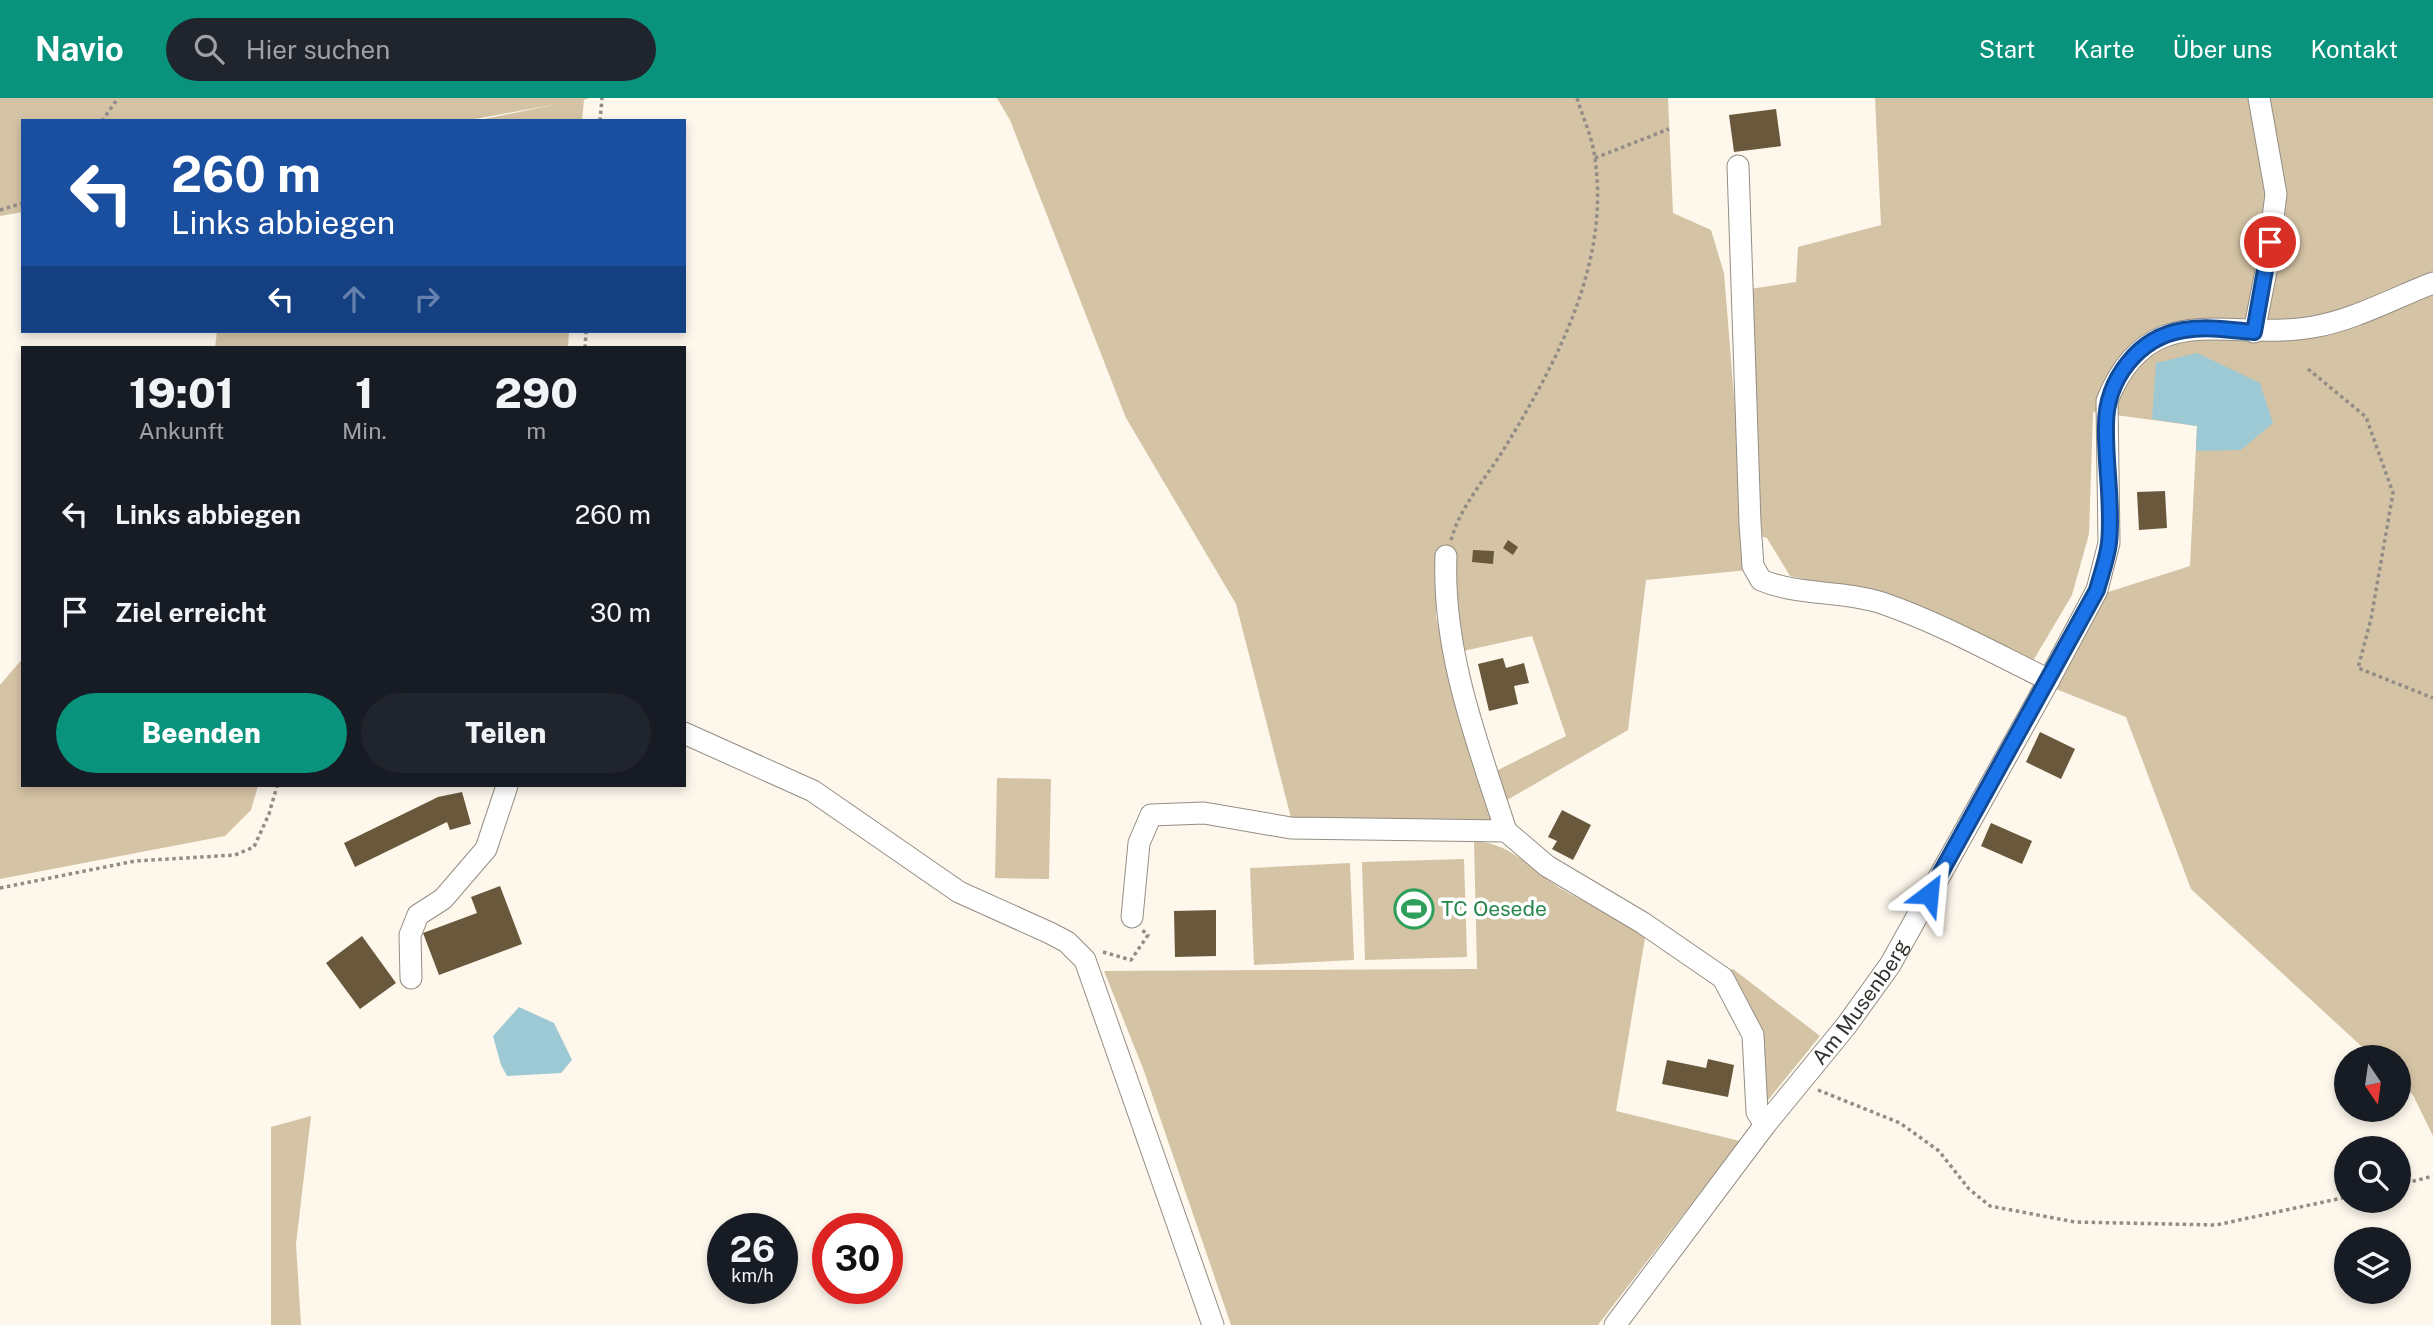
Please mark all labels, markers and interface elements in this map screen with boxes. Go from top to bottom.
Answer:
search box [166,18,656,81]
text: Navio [35,30,124,68]
icon: search [190,30,228,68]
text: Hier suchen [246,34,390,65]
text: Start [1979,35,2035,63]
text: Karte [2073,35,2135,63]
text: Über uns [2173,35,2272,63]
text: Kontakt [2310,35,2398,63]
text: 260 m [171,145,321,203]
icon: left [56,147,147,238]
text: Links abbiegen [171,204,395,241]
pin [2240,212,2300,272]
icon: arrive [2251,223,2289,261]
icon: left [262,280,300,318]
icon: ahead [335,280,373,318]
icon: right [408,280,446,318]
text: 19:01 [129,368,234,417]
text: 1 [355,368,374,417]
text: 290 [495,368,578,417]
text: Ankunft [138,417,224,444]
text: Min. [342,417,387,444]
text: m [526,417,546,444]
icon: left [56,495,94,533]
text: Links abbiegen [115,499,301,530]
text: 260 m [575,499,651,530]
icon: arrive [56,593,94,631]
text: Ziel erreicht [115,597,267,628]
text: 30 m [590,597,651,628]
button: Beenden [56,693,347,773]
button: Teilen [361,693,651,773]
position arrow [1892,857,1966,931]
sports icon: TC Oesede [1393,888,1435,930]
place label: TC Oesede [1441,896,1547,921]
street label: Am Musenberg [1807,935,1914,1070]
north arrow [2334,1045,2412,1122]
map controls [2334,1045,2411,1304]
button: search [2334,1136,2411,1213]
speed limit sign: 30 [812,1213,903,1304]
button: layers [2334,1227,2411,1304]
text: 26 [730,1229,775,1270]
text: km/h [731,1265,774,1286]

